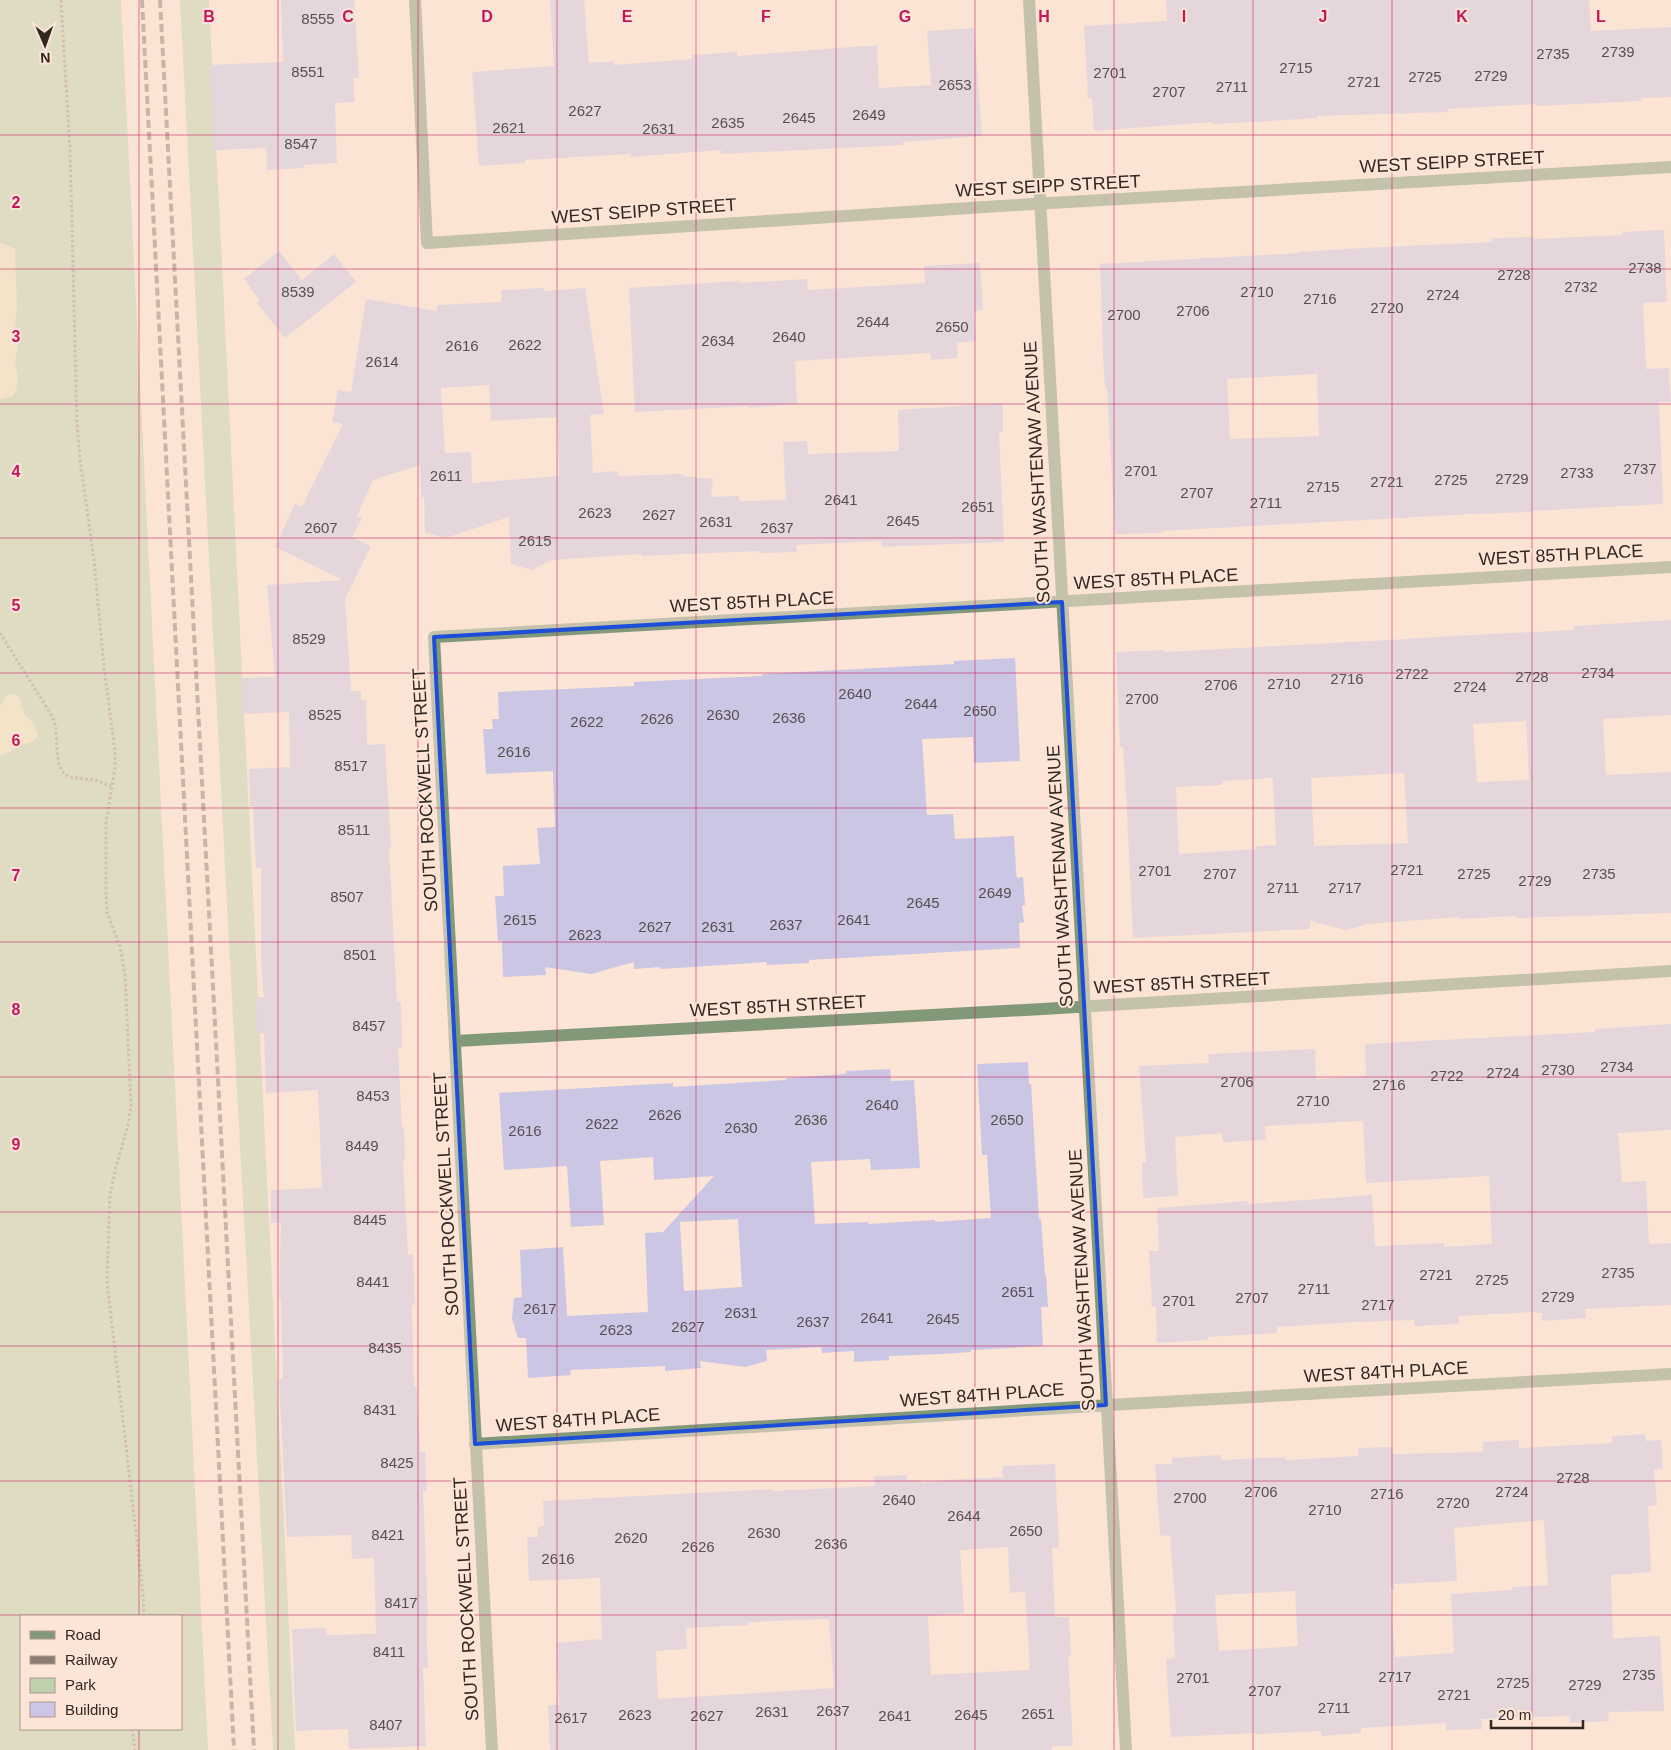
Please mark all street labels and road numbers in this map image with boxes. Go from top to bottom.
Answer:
street label: WEST SEIPP STREET [1359,147,1545,177]
street label: WEST SEIPP STREET [955,171,1141,201]
street label: WEST SEIPP STREET [551,195,737,227]
street label: SOUTH WASHTENAW AVENUE [1020,340,1054,604]
street label: WEST 85TH PLACE [1478,541,1644,569]
street label: WEST 85TH PLACE [1073,565,1239,593]
street label: WEST 85TH PLACE [669,588,835,616]
street label: SOUTH ROCKWELL STREET [409,667,441,913]
street label: SOUTH WASHTENAW AVENUE [1043,744,1077,1008]
street label: WEST 85TH STREET [1093,968,1271,998]
street label: WEST 85TH STREET [689,991,867,1021]
street label: SOUTH ROCKWELL STREET [430,1071,462,1317]
street label: SOUTH WASHTENAW AVENUE [1065,1148,1099,1412]
street label: WEST 84TH PLACE [1303,1358,1469,1386]
street label: WEST 84TH PLACE [899,1379,1065,1411]
street label: WEST 84TH PLACE [495,1404,661,1436]
street label: SOUTH ROCKWELL STREET [450,1476,482,1722]

